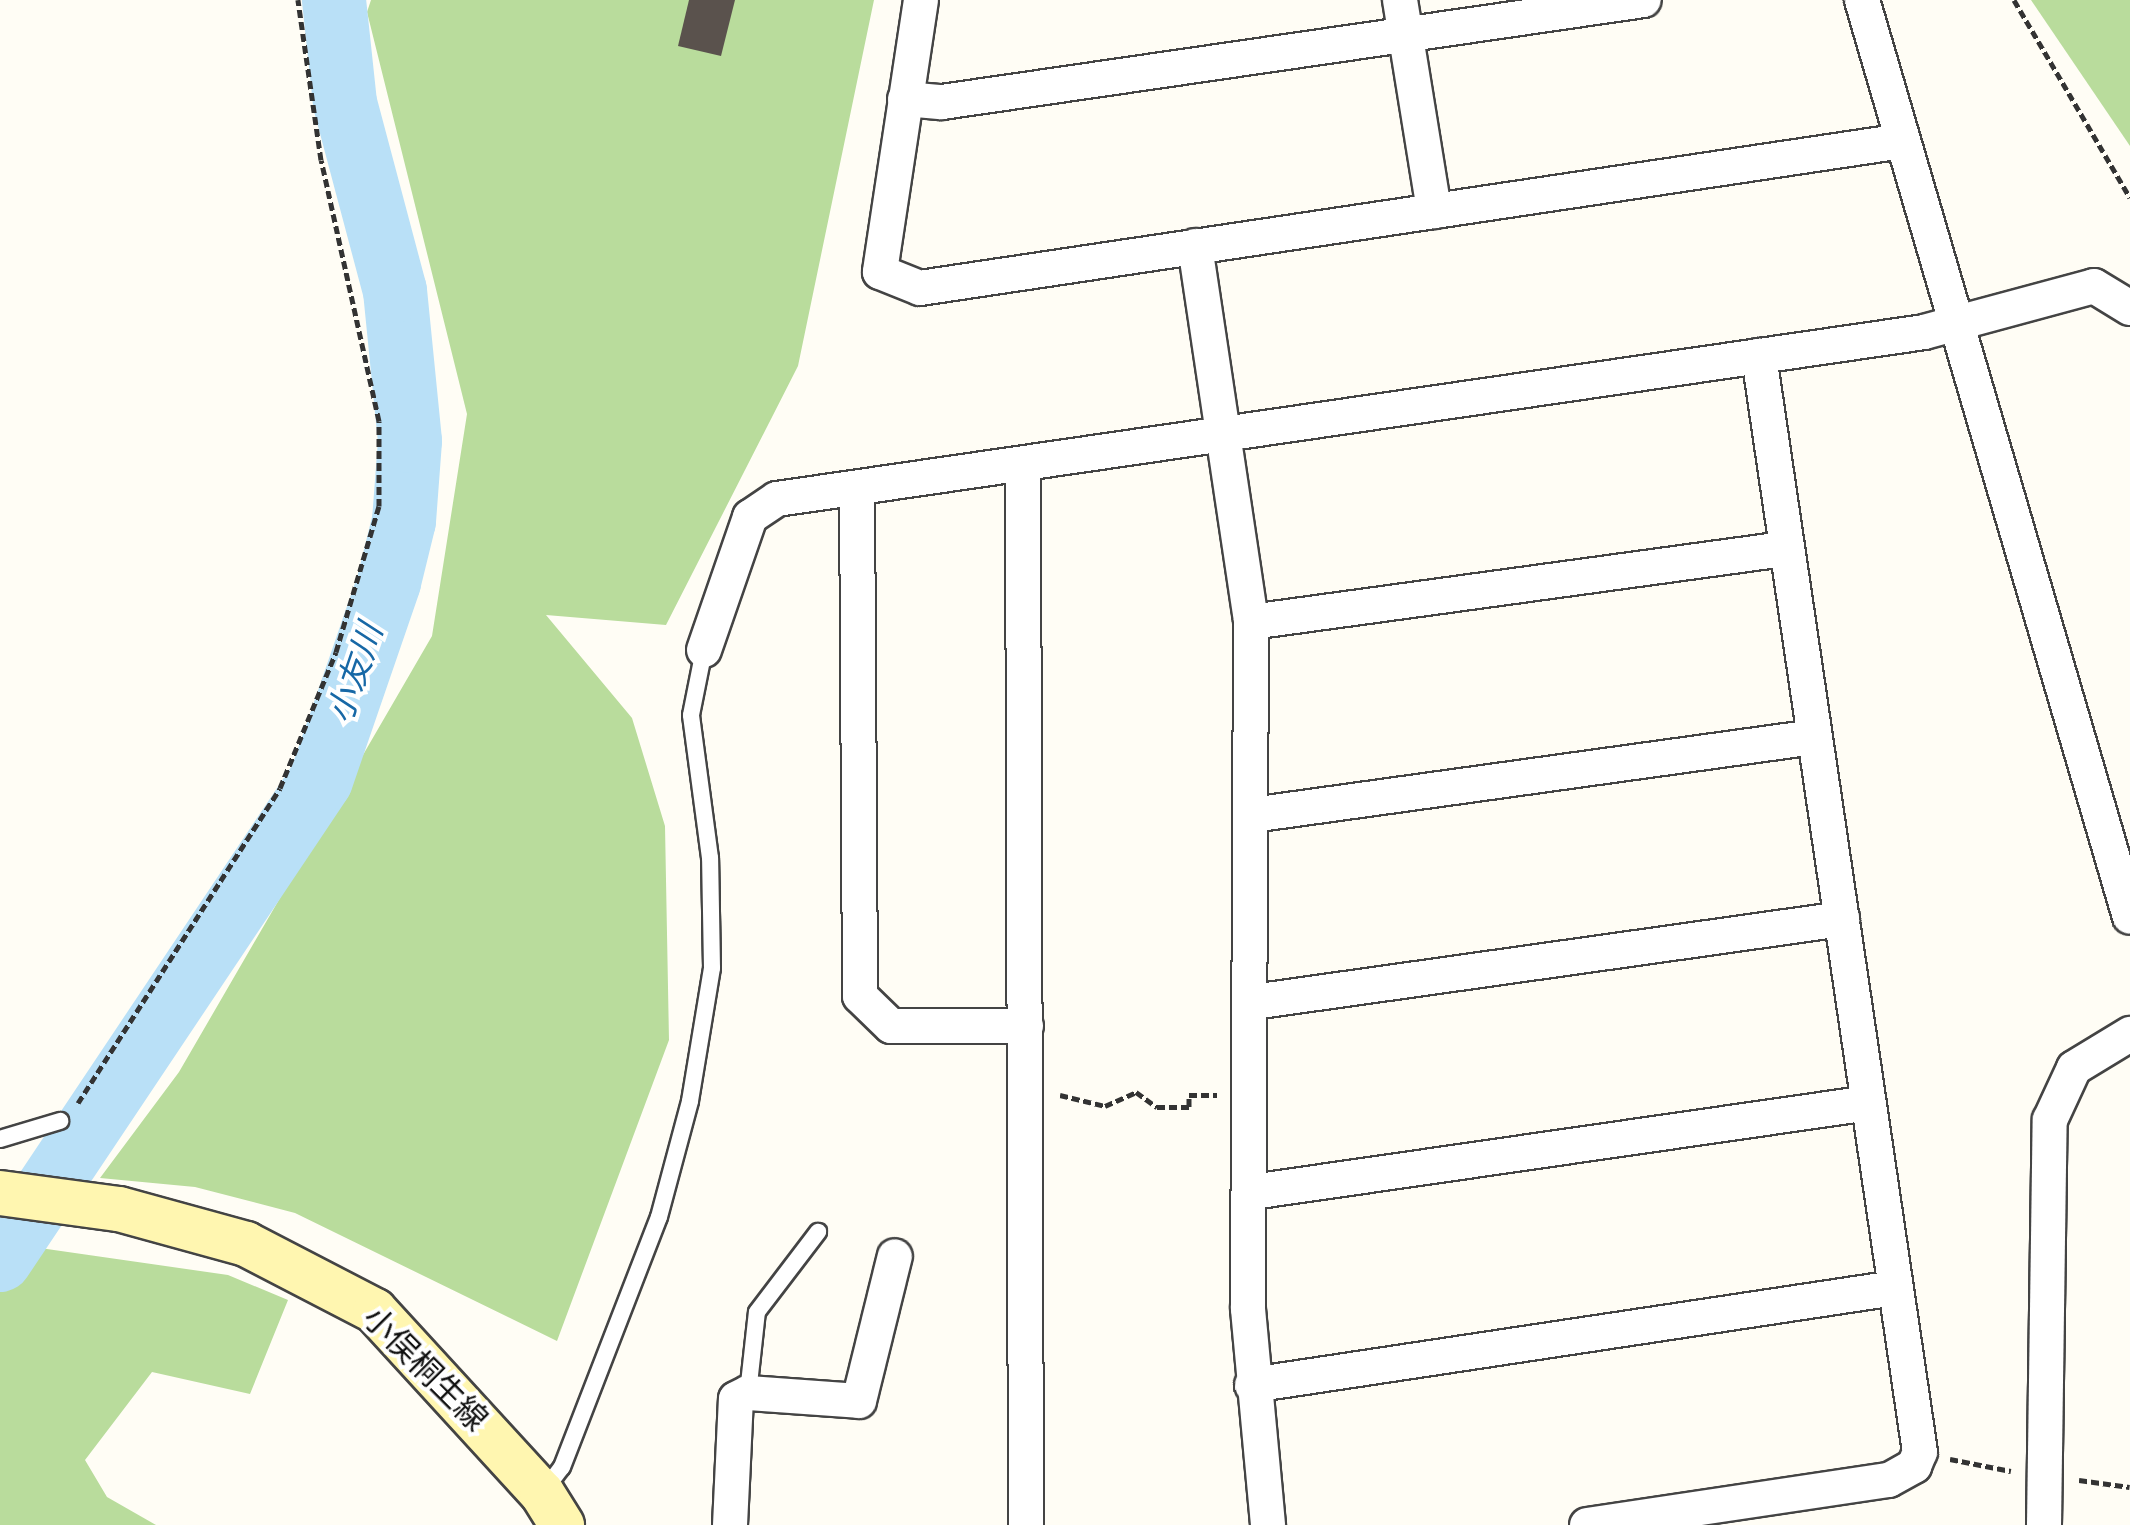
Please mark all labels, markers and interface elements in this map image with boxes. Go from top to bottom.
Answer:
water label: 小友川 [321,619,393,729]
street label: 小俣桐生線 [354,1300,494,1440]

